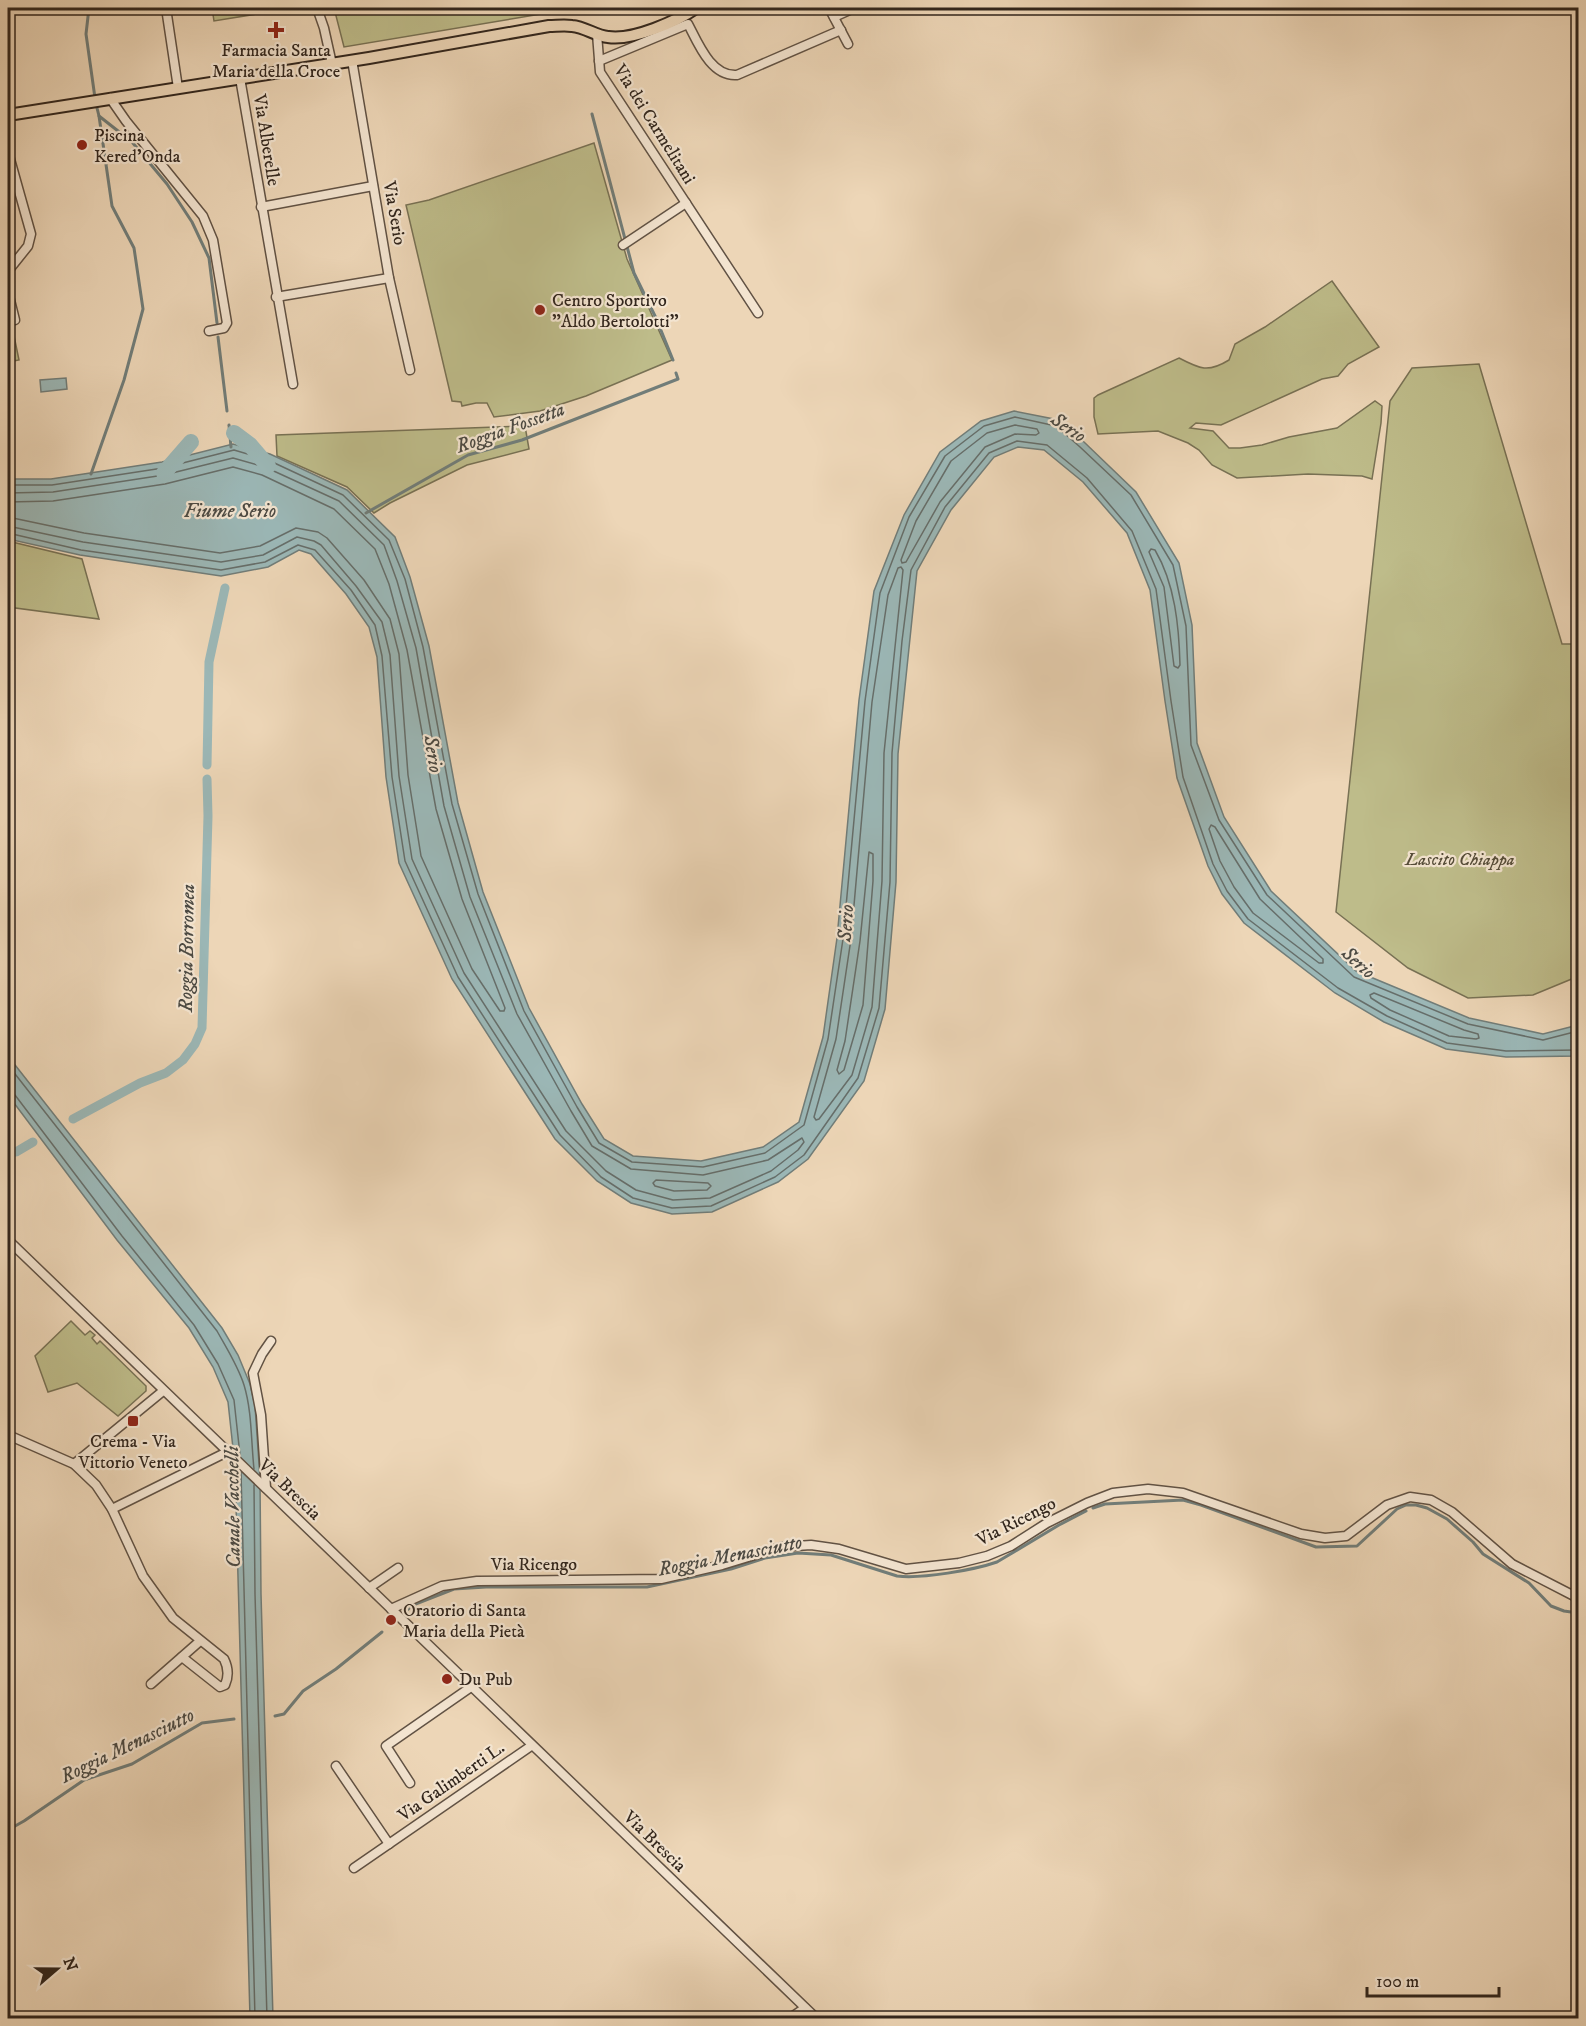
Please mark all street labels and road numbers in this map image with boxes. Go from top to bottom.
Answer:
street label: Via dei Carmelitani [608,60,700,188]
street label: Via Alberelle [248,92,284,188]
street label: Via Serio [377,179,410,247]
street label: Via Brescia [253,1454,326,1525]
street label: Via Ricengo [972,1492,1060,1552]
street label: Via Ricengo [490,1554,577,1576]
street label: Via Galimberti L. [393,1737,509,1827]
street label: Via Brescia [618,1806,691,1877]

